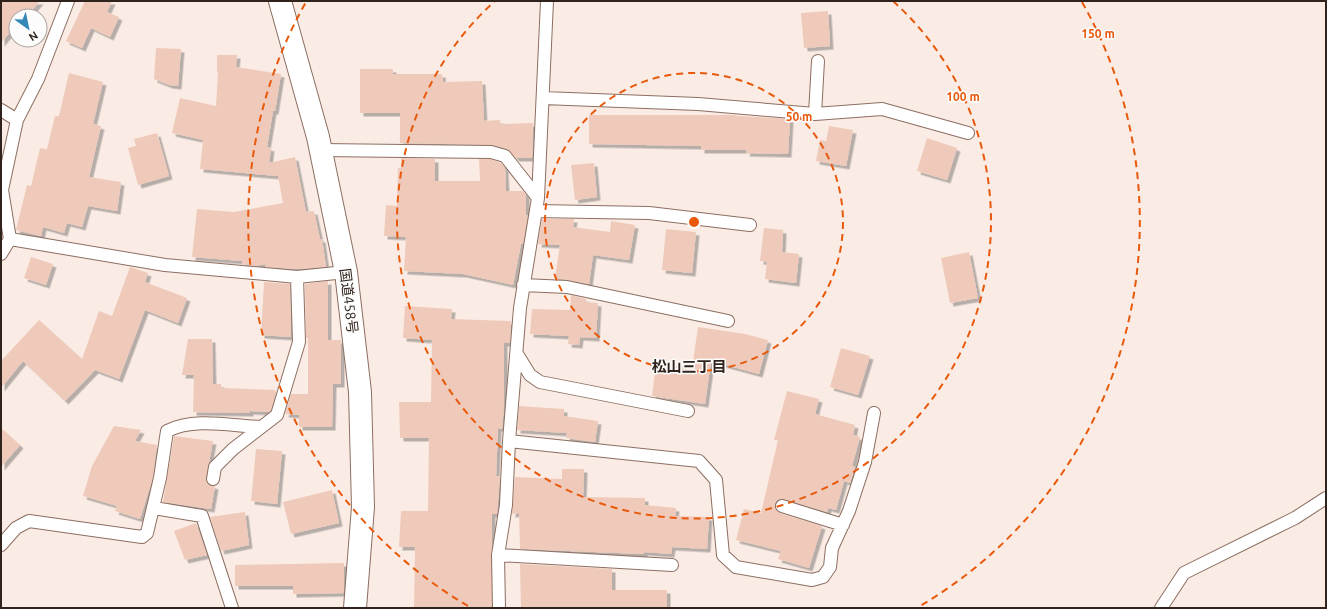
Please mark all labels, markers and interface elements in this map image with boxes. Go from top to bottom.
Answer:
north arrow [8,8,48,48]
text: 150 m [1081,27,1115,40]
text: N [27,29,40,44]
text: 100 m [946,90,980,103]
text: 50 m [786,110,812,123]
centre of rings [687,215,701,229]
street label: 国道458号 [337,267,361,335]
district label: 松山三丁目 [651,358,727,375]

